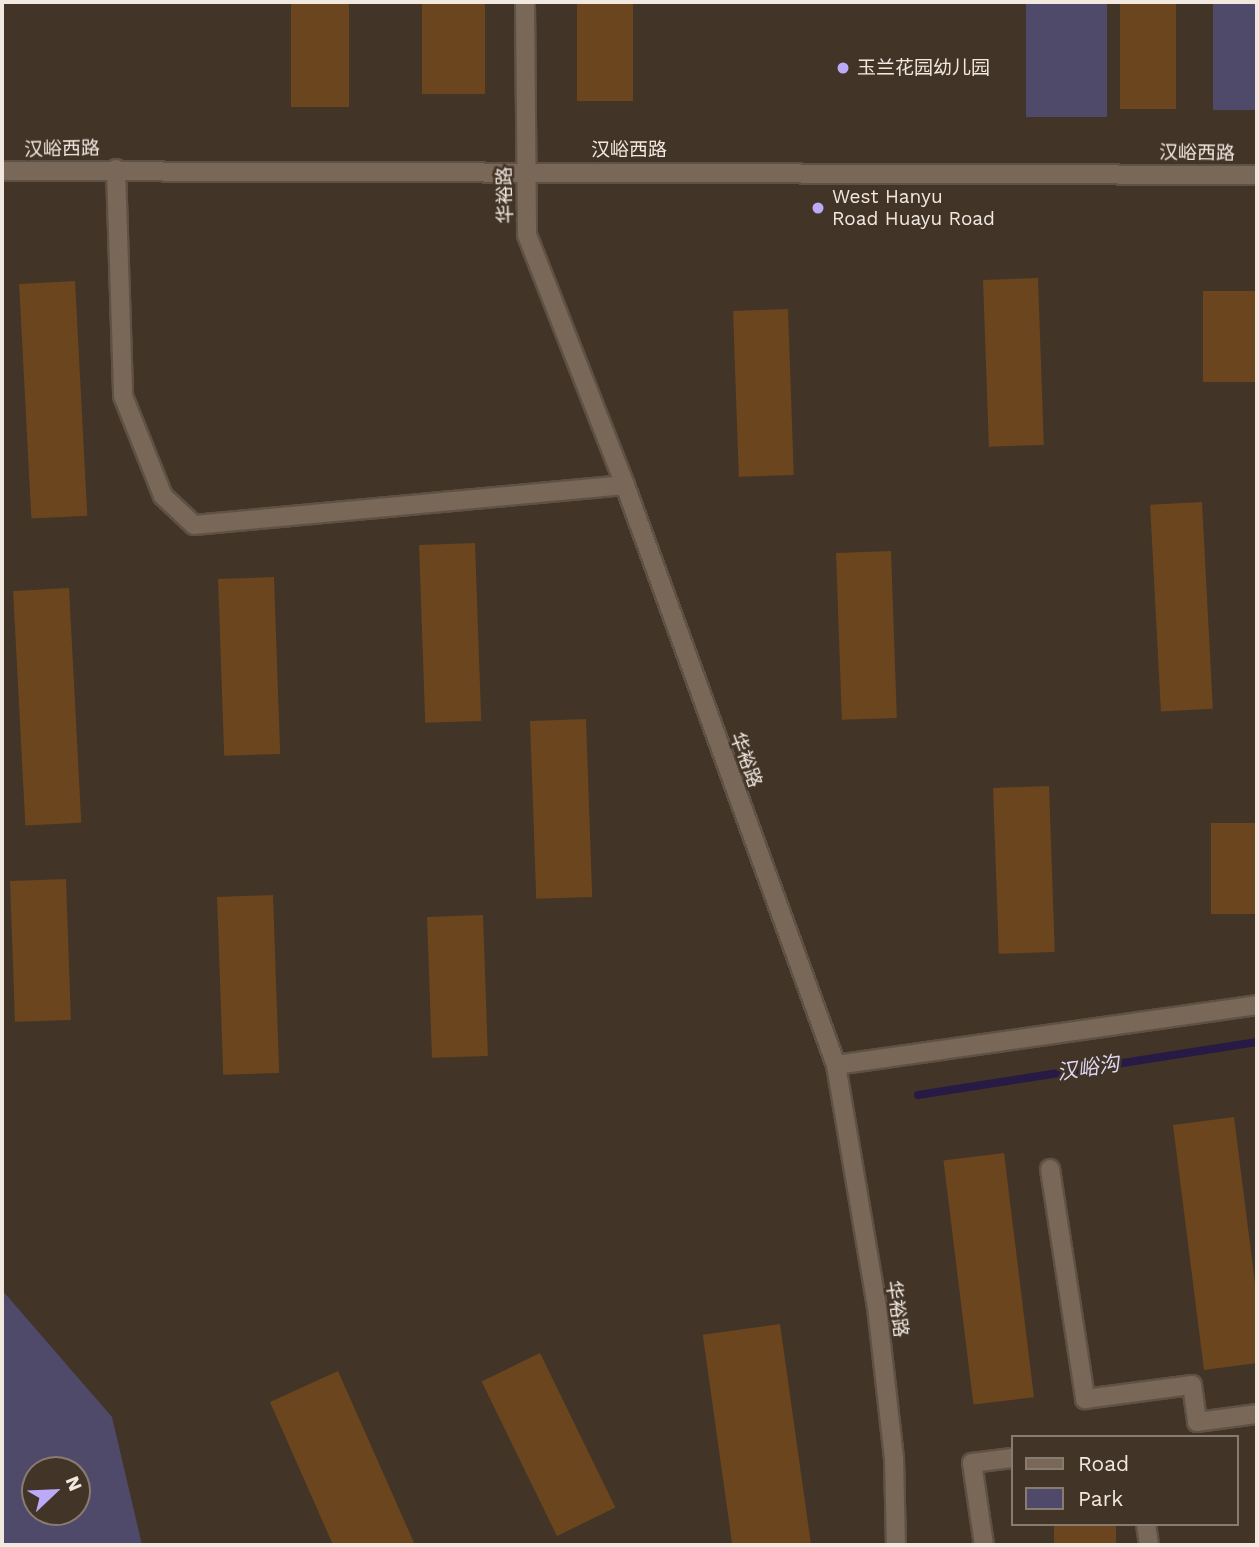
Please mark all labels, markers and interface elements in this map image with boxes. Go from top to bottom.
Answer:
place label: 玉兰花园幼儿园 [857,57,990,79]
marker: 玉兰花园幼儿园 [835,60,851,76]
street label: 汉峪西路 [24,137,100,161]
street label: 汉峪西路 [591,139,667,161]
street label: 汉峪西路 [1159,141,1235,165]
street label: 华裕路 [493,166,517,224]
place label: West Hanyu Road Huayu Road [832,186,995,230]
marker: West Hanyu Road Huayu Road [810,200,826,216]
street label: 华裕路 [726,729,766,791]
water label: 汉峪沟 [1055,1051,1121,1085]
street label: 华裕路 [882,1279,912,1339]
legend [1010,1435,1238,1526]
text: Road [1078,1451,1129,1476]
north arrow [21,1456,91,1526]
text: N [61,1472,87,1494]
text: Park [1078,1486,1123,1511]

